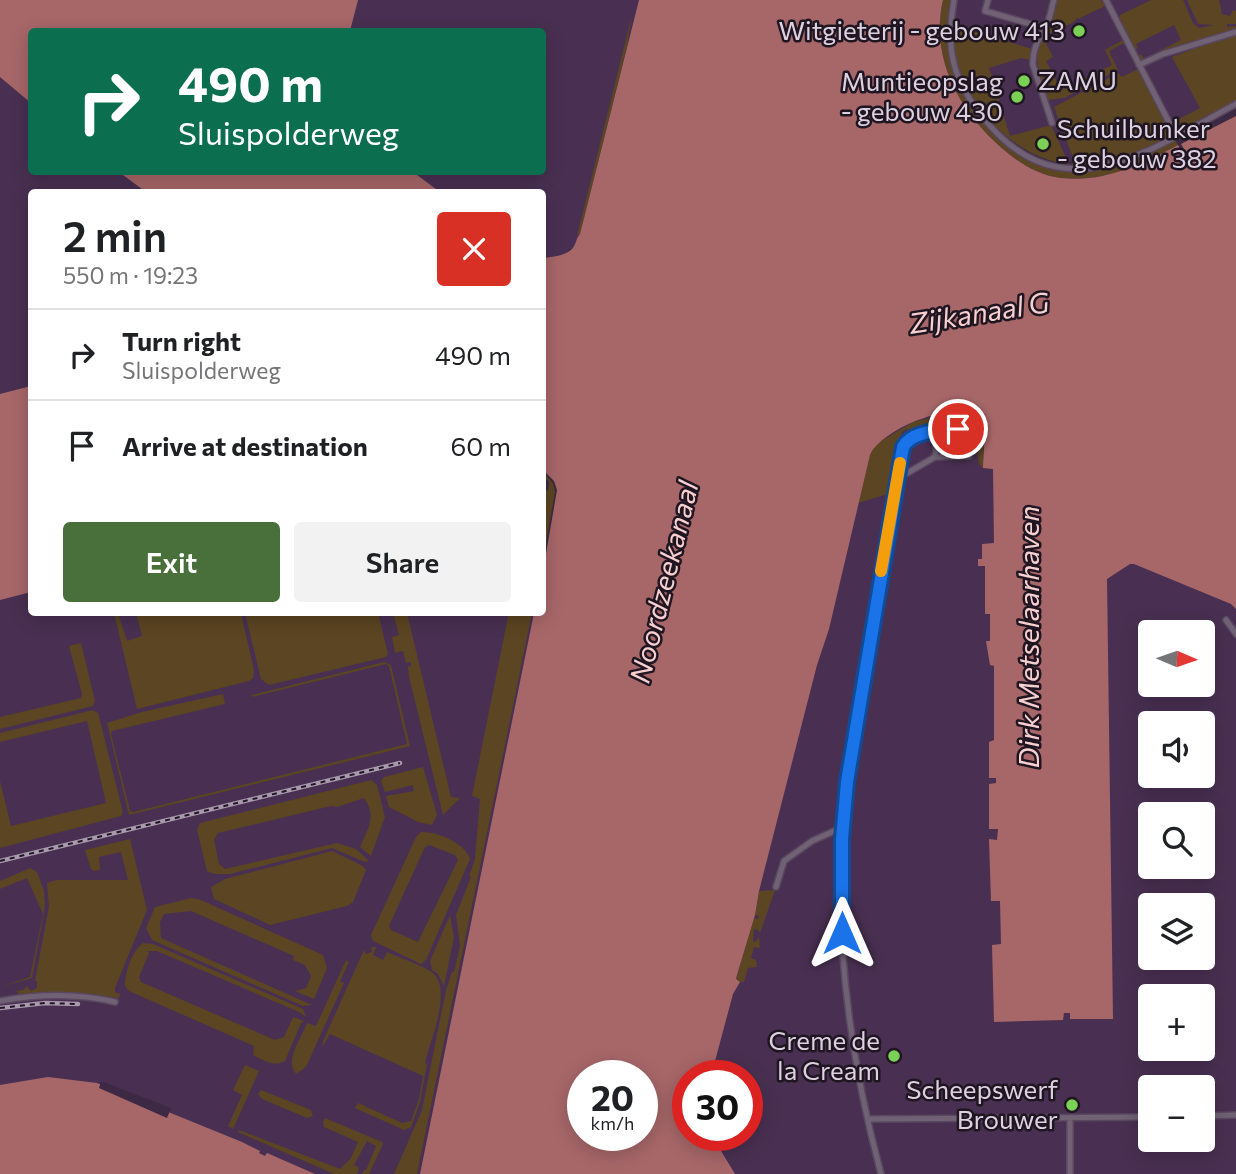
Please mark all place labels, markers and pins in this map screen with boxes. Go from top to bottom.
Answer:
place label: Witgieterij - gebouw 413 [778,14,1065,45]
marker: Witgieterij - gebouw 413 [1071,23,1087,39]
place label: ZAMU [1038,64,1117,95]
place label: Muntieopslag - gebouw 430 [841,65,1003,126]
marker: ZAMU [1016,73,1032,89]
marker: Muntieopslag - gebouw 430 [1009,89,1025,105]
place label: Schuilbunker - gebouw 382 [1057,112,1217,173]
marker: Schuilbunker - gebouw 382 [1035,136,1051,152]
pin [928,399,988,459]
place label: Creme de la Cream [768,1024,880,1085]
marker: Creme de la Cream [886,1048,902,1064]
place label: Scheepswerf Brouwer [906,1073,1059,1134]
marker: Scheepswerf Brouwer [1064,1097,1080,1113]

